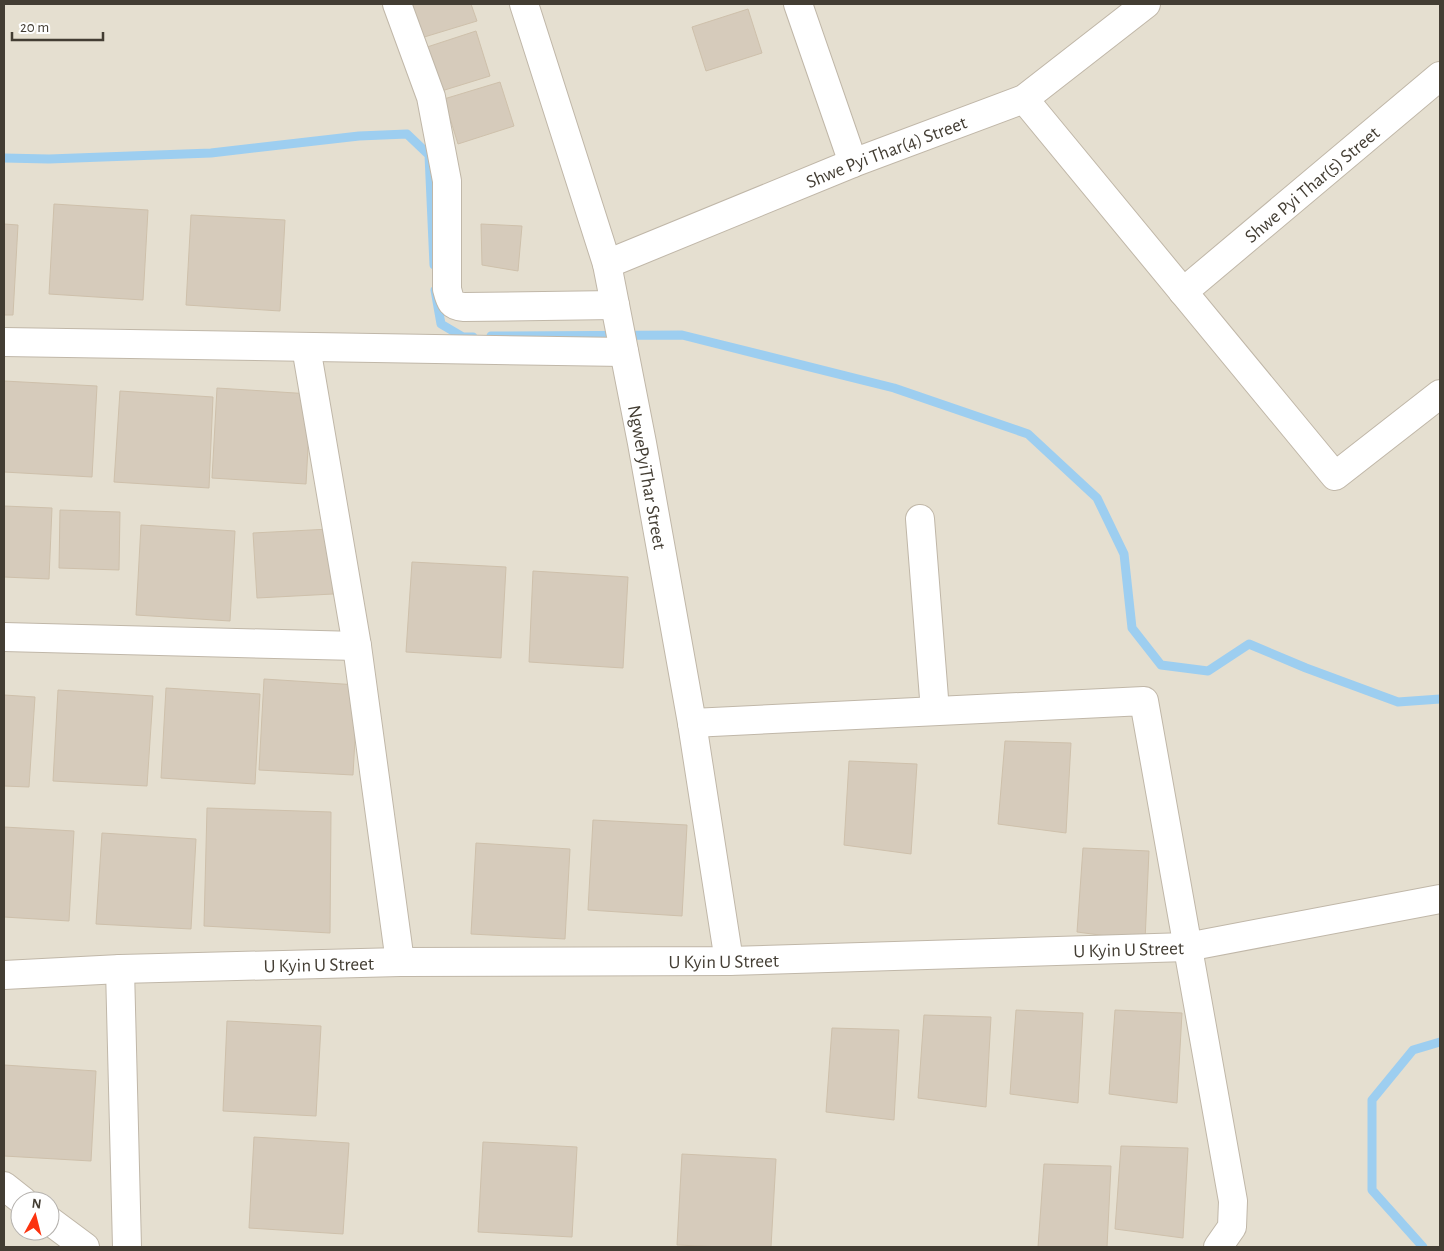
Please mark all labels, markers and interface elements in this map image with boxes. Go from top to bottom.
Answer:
scale bar [12,10,104,42]
text: 20 m [20,20,49,35]
street label: Shwe Pyi Thar(4) Street [803,113,970,192]
street label: Shwe Pyi Thar(5) Street [1242,123,1384,247]
street label: NgwePyiThar Street [624,404,669,551]
street label: U Kyin U Street [1073,939,1184,961]
street label: U Kyin U Street [669,951,779,972]
street label: U Kyin U Street [263,955,374,976]
north arrow [10,1191,60,1241]
text: N [31,1197,42,1212]

